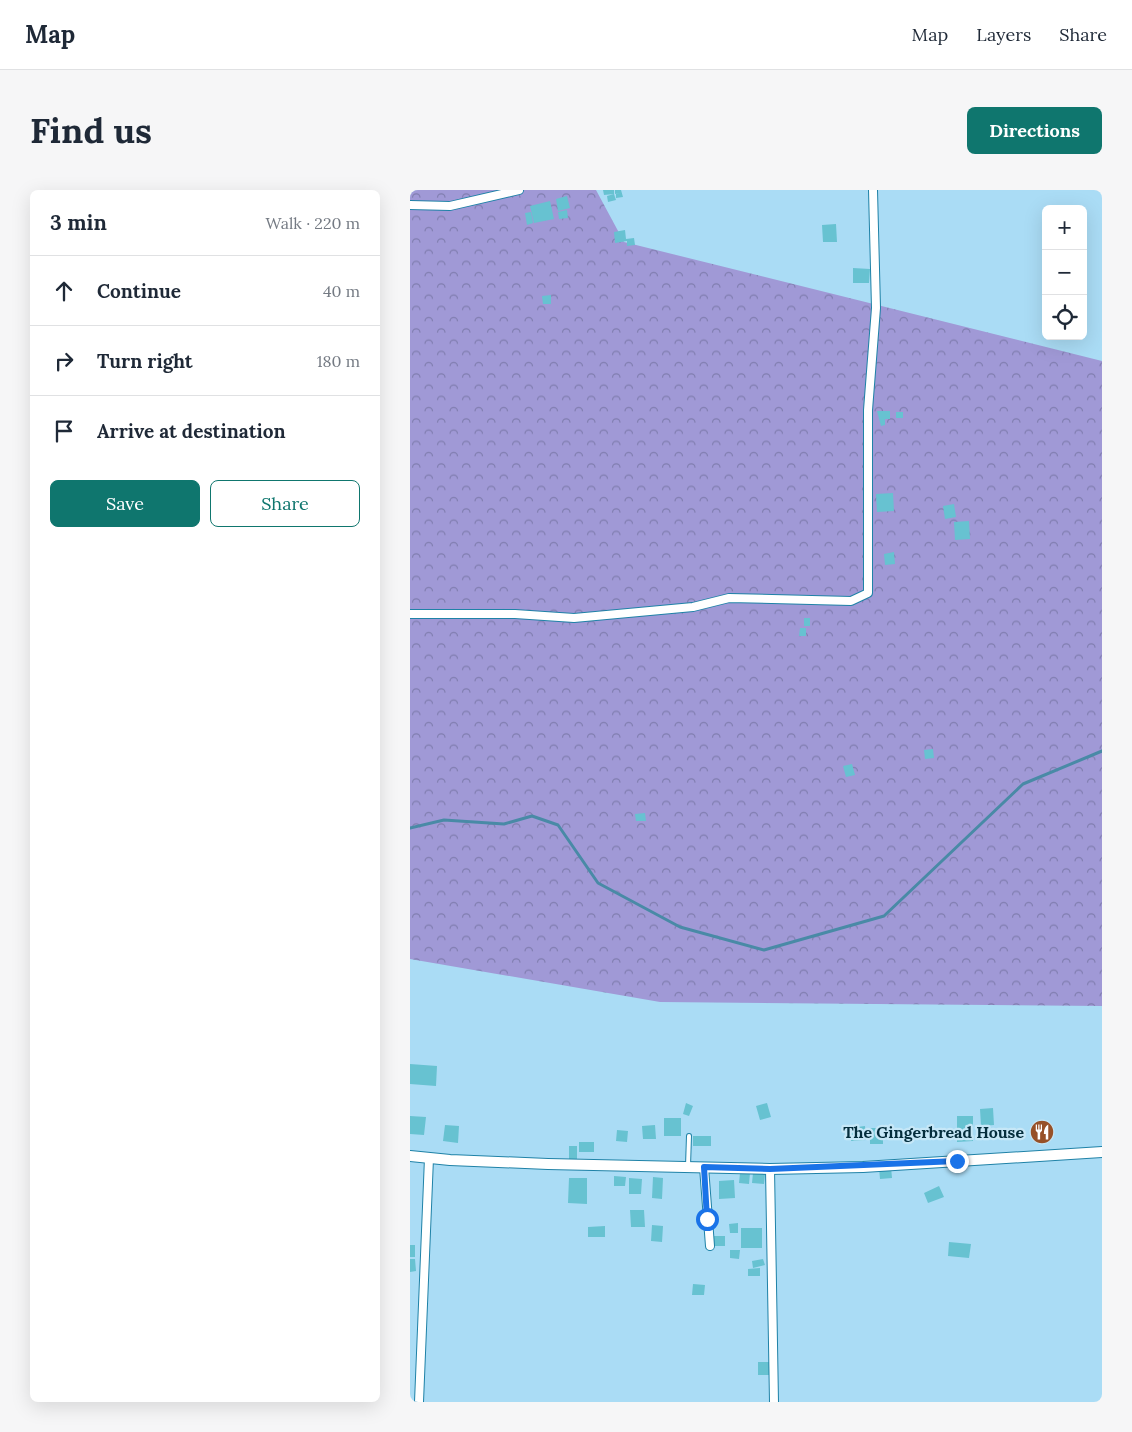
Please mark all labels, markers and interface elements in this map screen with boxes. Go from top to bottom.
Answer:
text: Map [25,19,75,50]
text: Map [912,23,948,46]
text: Layers [976,23,1031,46]
text: Share [1059,23,1107,46]
button: Directions [967,107,1102,154]
text: Find us [30,108,152,153]
map controls [1042,205,1087,340]
button: + [1042,205,1087,250]
text: 3 min [50,209,107,236]
text: Walk · 220 m [265,213,360,233]
button: − [1042,250,1087,295]
icon: ahead [50,277,78,305]
text: Continue [97,279,181,303]
text: 40 m [323,281,360,301]
button: locate [1042,295,1087,340]
icon: right [50,347,78,375]
text: Turn right [97,349,193,373]
text: 180 m [317,351,360,371]
icon: arrive [50,417,78,445]
text: Arrive at destination [97,419,286,443]
button: Save [50,480,200,527]
button: Share [210,480,360,527]
restaurant icon: The Gingerbread House [1029,1119,1055,1145]
place label: The Gingerbread House [843,1122,1024,1142]
route end [946,1150,969,1173]
route start [696,1208,719,1231]

